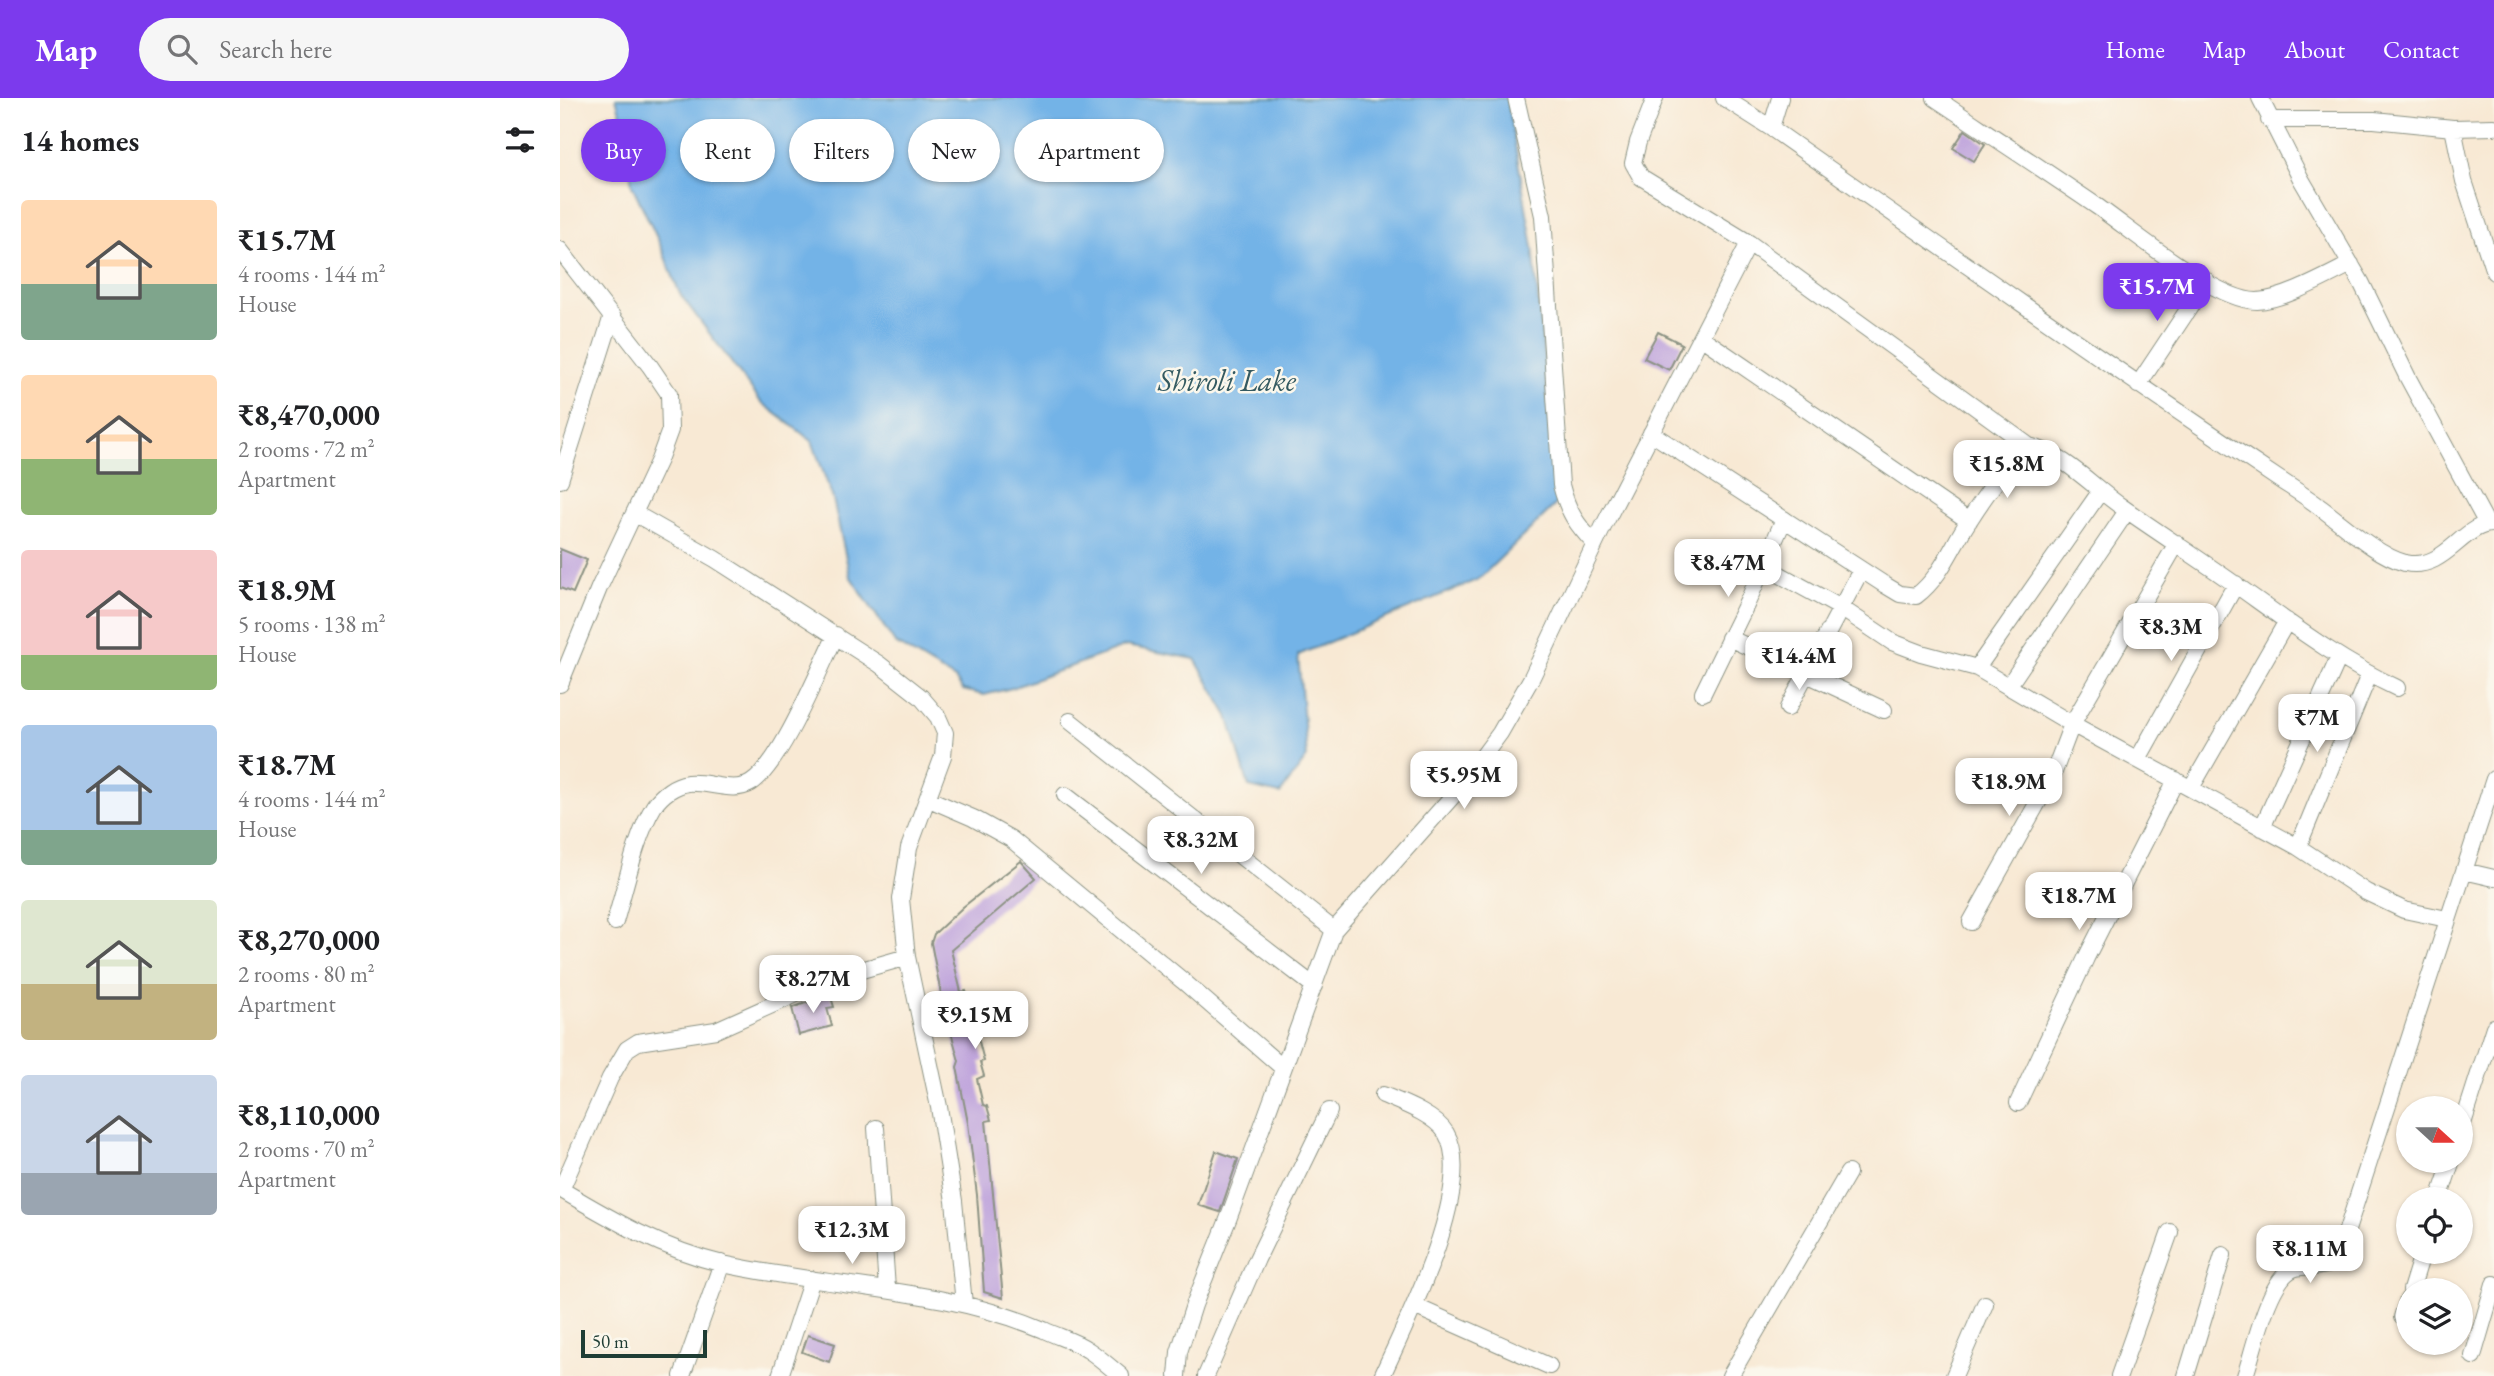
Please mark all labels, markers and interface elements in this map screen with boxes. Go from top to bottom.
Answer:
search box [139,18,629,81]
text: Map [35,28,97,71]
icon: search [163,30,201,68]
text: Search here [219,32,332,66]
text: Home [2105,34,2165,65]
text: Map [2203,34,2246,65]
text: About [2284,34,2345,65]
text: Contact [2383,34,2459,65]
chip: Buy [581,119,666,182]
chip: Rent [680,119,775,182]
chip: Filters [789,119,894,182]
chip: New [908,119,1000,182]
chip: Apartment [1014,119,1164,182]
text: 14 homes [21,121,139,160]
icon: filters [501,121,539,159]
text: ₹15.7M [238,220,336,259]
icon: home [77,228,161,312]
text: 4 rooms · 144 m² [238,259,386,289]
pin: ₹15.7M [2100,264,2214,323]
text: ₹15.7M [2119,271,2195,301]
text: House [238,289,297,319]
water label: Shiroli Lake [1157,361,1297,400]
text: ₹8,470,000 [238,395,380,434]
icon: home [77,403,161,487]
text: 2 rooms · 72 m² [238,434,375,464]
pin: ₹15.8M [1950,440,2064,500]
text: ₹15.8M [1969,448,2045,478]
text: Apartment [238,464,336,494]
pin: ₹8.47M [1671,540,1785,599]
text: ₹8.47M [1690,547,1766,577]
text: ₹18.9M [238,570,336,609]
icon: home [77,578,161,662]
pin: ₹8.3M [2122,603,2220,663]
text: 5 rooms · 138 m² [238,609,386,639]
text: ₹8.3M [2139,611,2203,641]
pin: ₹14.4M [1742,632,1856,692]
text: House [238,639,297,669]
text: ₹14.4M [1761,640,1837,670]
pin: ₹7M [2283,694,2351,754]
text: ₹7M [2294,702,2340,732]
text: ₹18.7M [238,745,336,784]
pin: ₹5.95M [1407,752,1521,811]
icon: home [77,753,161,837]
pin: ₹18.9M [1952,758,2066,818]
text: ₹5.95M [1426,759,1502,789]
text: ₹18.9M [1971,766,2047,796]
text: 4 rooms · 144 m² [238,784,386,814]
text: House [238,814,297,844]
pin: ₹8.32M [1144,816,1258,876]
text: ₹8.32M [1163,824,1239,854]
pin: ₹18.7M [2022,872,2136,932]
text: ₹18.7M [2041,880,2117,910]
text: ₹8,270,000 [238,920,380,959]
icon: home [77,928,161,1012]
pin: ₹8.27M [756,956,870,1015]
text: 2 rooms · 80 m² [238,959,375,989]
text: ₹8.27M [775,963,851,993]
text: Apartment [238,989,336,1019]
pin: ₹9.15M [918,992,1032,1051]
text: ₹9.15M [937,999,1013,1029]
text: ₹8,110,000 [238,1095,380,1134]
north arrow [2396,1096,2473,1172]
map controls [2396,1096,2473,1355]
icon: home [77,1103,161,1187]
text: 2 rooms · 70 m² [238,1134,375,1164]
text: Apartment [238,1164,336,1194]
button: locate [2396,1187,2473,1264]
pin: ₹12.3M [795,1206,909,1266]
text: ₹12.3M [814,1214,890,1244]
pin: ₹8.11M [2253,1226,2367,1285]
text: ₹8.11M [2272,1233,2348,1263]
button: layers [2396,1278,2473,1355]
scale bar [581,1327,707,1359]
text: 50 m [592,1329,629,1354]

